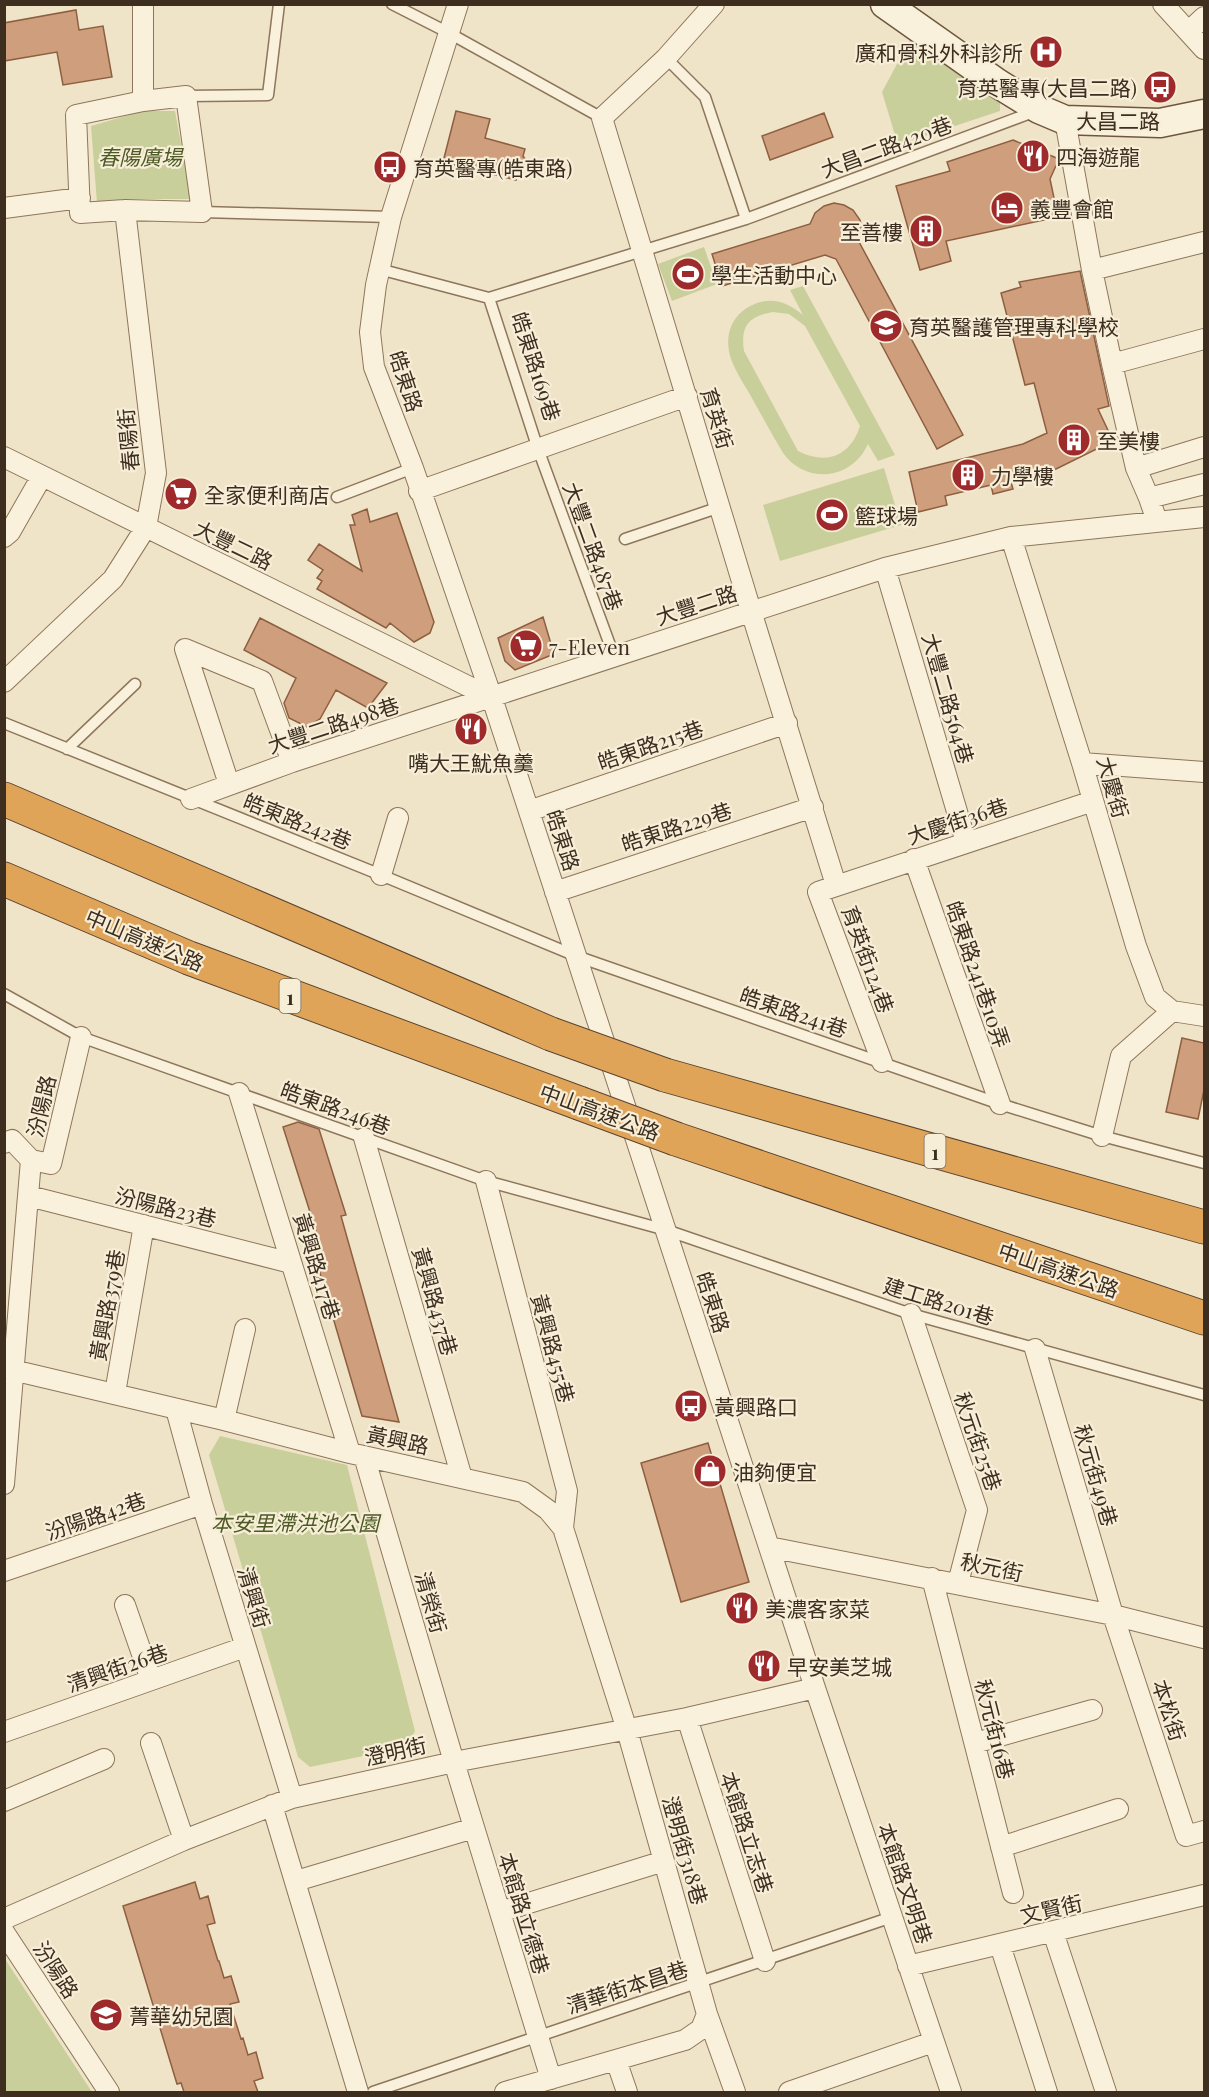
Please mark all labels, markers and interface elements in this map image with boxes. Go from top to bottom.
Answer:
hospital icon: 廣和骨科外科診所 [1028,34,1064,70]
place label: 廣和骨科外科診所 [855,38,1023,66]
bus stop icon: 育英醫專(大昌二路) [1142,69,1178,105]
place label: 育英醫專(大昌二路) [957,73,1137,101]
street label: 大昌二路 [1076,106,1160,134]
street label: 大昌二路420巷 [816,109,956,183]
restaurant icon: 四海遊龍 [1015,138,1051,174]
park label: 春陽廣場 [98,142,184,170]
place label: 四海遊龍 [1056,142,1140,170]
bus stop icon: 育英醫專(皓東路) [372,149,408,185]
place label: 育英醫專(皓東路) [413,153,572,181]
hotel icon: 義豐會館 [989,190,1025,226]
place label: 義豐會館 [1030,194,1114,222]
building icon: 至善樓 [908,213,944,249]
place label: 至善樓 [840,217,903,245]
sports icon: 學生活動中心 [670,256,706,292]
place label: 學生活動中心 [711,260,837,288]
street label: 皓東路169巷 [506,308,568,424]
school or university icon: 育英醫護管理專科學校 [868,308,904,344]
place label: 育英醫護管理專科學校 [909,312,1119,340]
street label: 皓東路 [384,347,430,415]
street label: 育英街 [695,384,741,452]
street label: 春陽街 [110,407,144,473]
building icon: 至美樓 [1056,422,1092,458]
place label: 至美樓 [1097,426,1160,454]
building icon: 力學樓 [950,457,986,493]
place label: 力學樓 [991,461,1054,489]
supermarket icon: 全家便利商店 [163,476,199,512]
street label: 大豐二路487巷 [558,478,630,614]
place label: 全家便利商店 [204,480,330,508]
sports icon: 籃球場 [814,497,850,533]
place label: 籃球場 [855,501,918,529]
street label: 大豐二路 [190,513,278,575]
street label: 大豐二路 [652,578,740,630]
supermarket icon: 7-Eleven [508,628,544,664]
street label: 大豐二路564巷 [917,629,981,767]
place label: 7-Eleven [549,632,631,660]
street label: 大豐二路498巷 [264,690,402,758]
restaurant icon: 嘴大王魷魚羹 [453,711,489,747]
street label: 皓東路215巷 [593,713,707,775]
place label: 嘴大王魷魚羹 [408,748,534,776]
street label: 大慶街 [1092,753,1136,821]
street label: 皓東路242巷 [240,786,356,854]
street label: 大慶街36巷 [903,791,1011,849]
street label: 皓東路229巷 [617,795,735,857]
street label: 皓東路 [541,806,587,874]
street label: 皓東路241巷10弄 [941,897,1017,1051]
street label: 中山高速公路 [82,901,208,977]
street label: 育英街124巷 [837,901,901,1017]
road number: 1 [280,979,300,1013]
street label: 皓東路241巷 [736,979,852,1043]
street label: 汾陽路 [19,1072,61,1140]
street label: 皓東路246巷 [277,1074,395,1140]
street label: 中山高速公路 [536,1076,664,1146]
road number: 1 [924,1134,946,1168]
street label: 汾陽路23巷 [112,1180,220,1232]
street label: 黃興路417巷 [288,1209,348,1323]
street label: 中山高速公路 [995,1235,1123,1303]
street label: 黃興路437巷 [407,1243,465,1359]
street label: 黃興路379巷 [82,1247,130,1363]
street label: 皓東路 [691,1268,737,1336]
street label: 建工路201巷 [880,1270,998,1330]
street label: 黃興路455巷 [526,1290,582,1406]
bus stop icon: 黃興路口 [673,1388,709,1424]
street label: 秋元街25巷 [949,1388,1009,1494]
place label: 黃興路口 [714,1392,798,1420]
street label: 黃興路 [364,1419,432,1459]
street label: 秋元街49巷 [1069,1421,1125,1529]
shop icon: 油夠便宜 [692,1453,728,1489]
place label: 油夠便宜 [733,1457,817,1485]
street label: 汾陽路42巷 [41,1485,149,1545]
park label: 本安里滯洪池公園 [211,1508,382,1536]
street label: 秋元街 [958,1546,1026,1586]
street label: 清興街 [232,1563,278,1631]
street label: 清榮街 [410,1568,454,1636]
restaurant icon: 美濃客家菜 [724,1590,760,1626]
place label: 美濃客家菜 [765,1594,870,1622]
street label: 清興街26巷 [63,1637,171,1697]
restaurant icon: 早安美芝城 [746,1648,782,1684]
place label: 早安美芝城 [787,1652,892,1680]
street label: 秋元街16巷 [970,1676,1022,1782]
street label: 本松街 [1147,1676,1193,1744]
street label: 澄明街 [361,1729,429,1771]
street label: 本館路立志巷 [715,1768,781,1896]
street label: 澄明街318巷 [657,1792,715,1908]
street label: 本館路文明巷 [872,1819,940,1947]
street label: 本館路立德巷 [493,1849,557,1977]
street label: 文賢街 [1017,1887,1085,1929]
street label: 汾陽路 [28,1935,86,2003]
street label: 清華街本昌巷 [563,1953,691,2019]
school or university icon: 菁華幼兒園 [88,1997,124,2033]
place label: 菁華幼兒園 [129,2001,234,2029]

